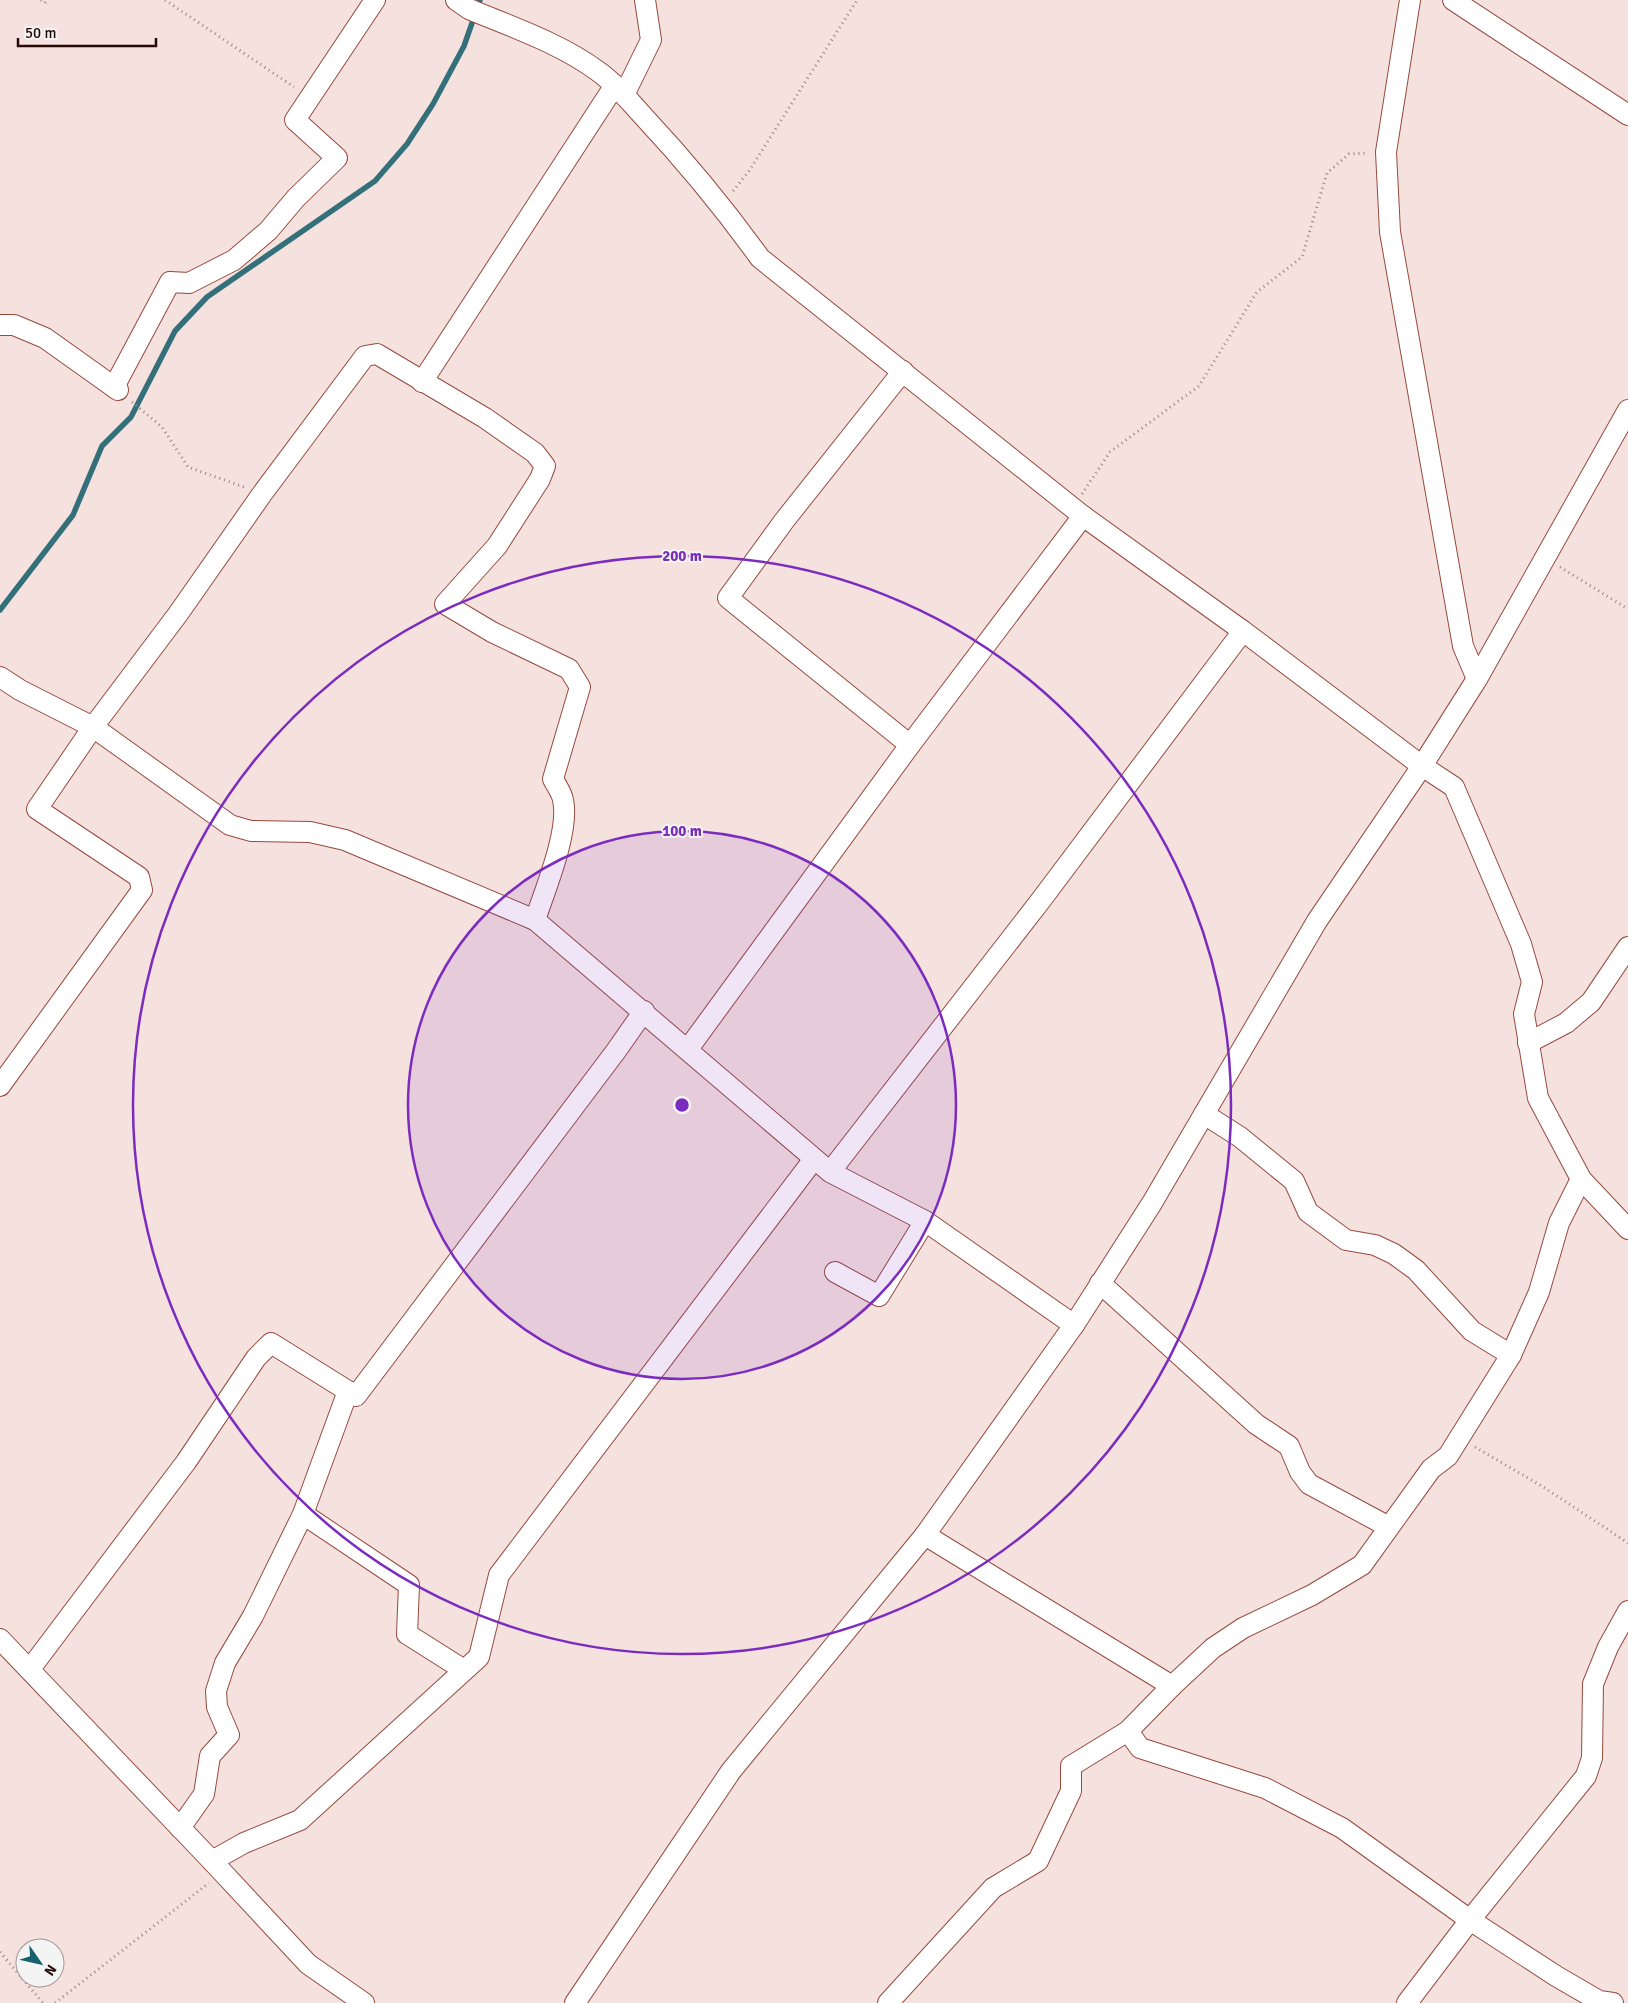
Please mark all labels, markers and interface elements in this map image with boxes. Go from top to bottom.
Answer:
scale bar [18,15,155,47]
text: 50 m [25,24,56,42]
text: 200 m [662,547,702,565]
text: 100 m [662,822,702,840]
centre of rings [673,1096,691,1114]
north arrow [15,1938,65,1988]
text: N [41,1961,60,1979]

